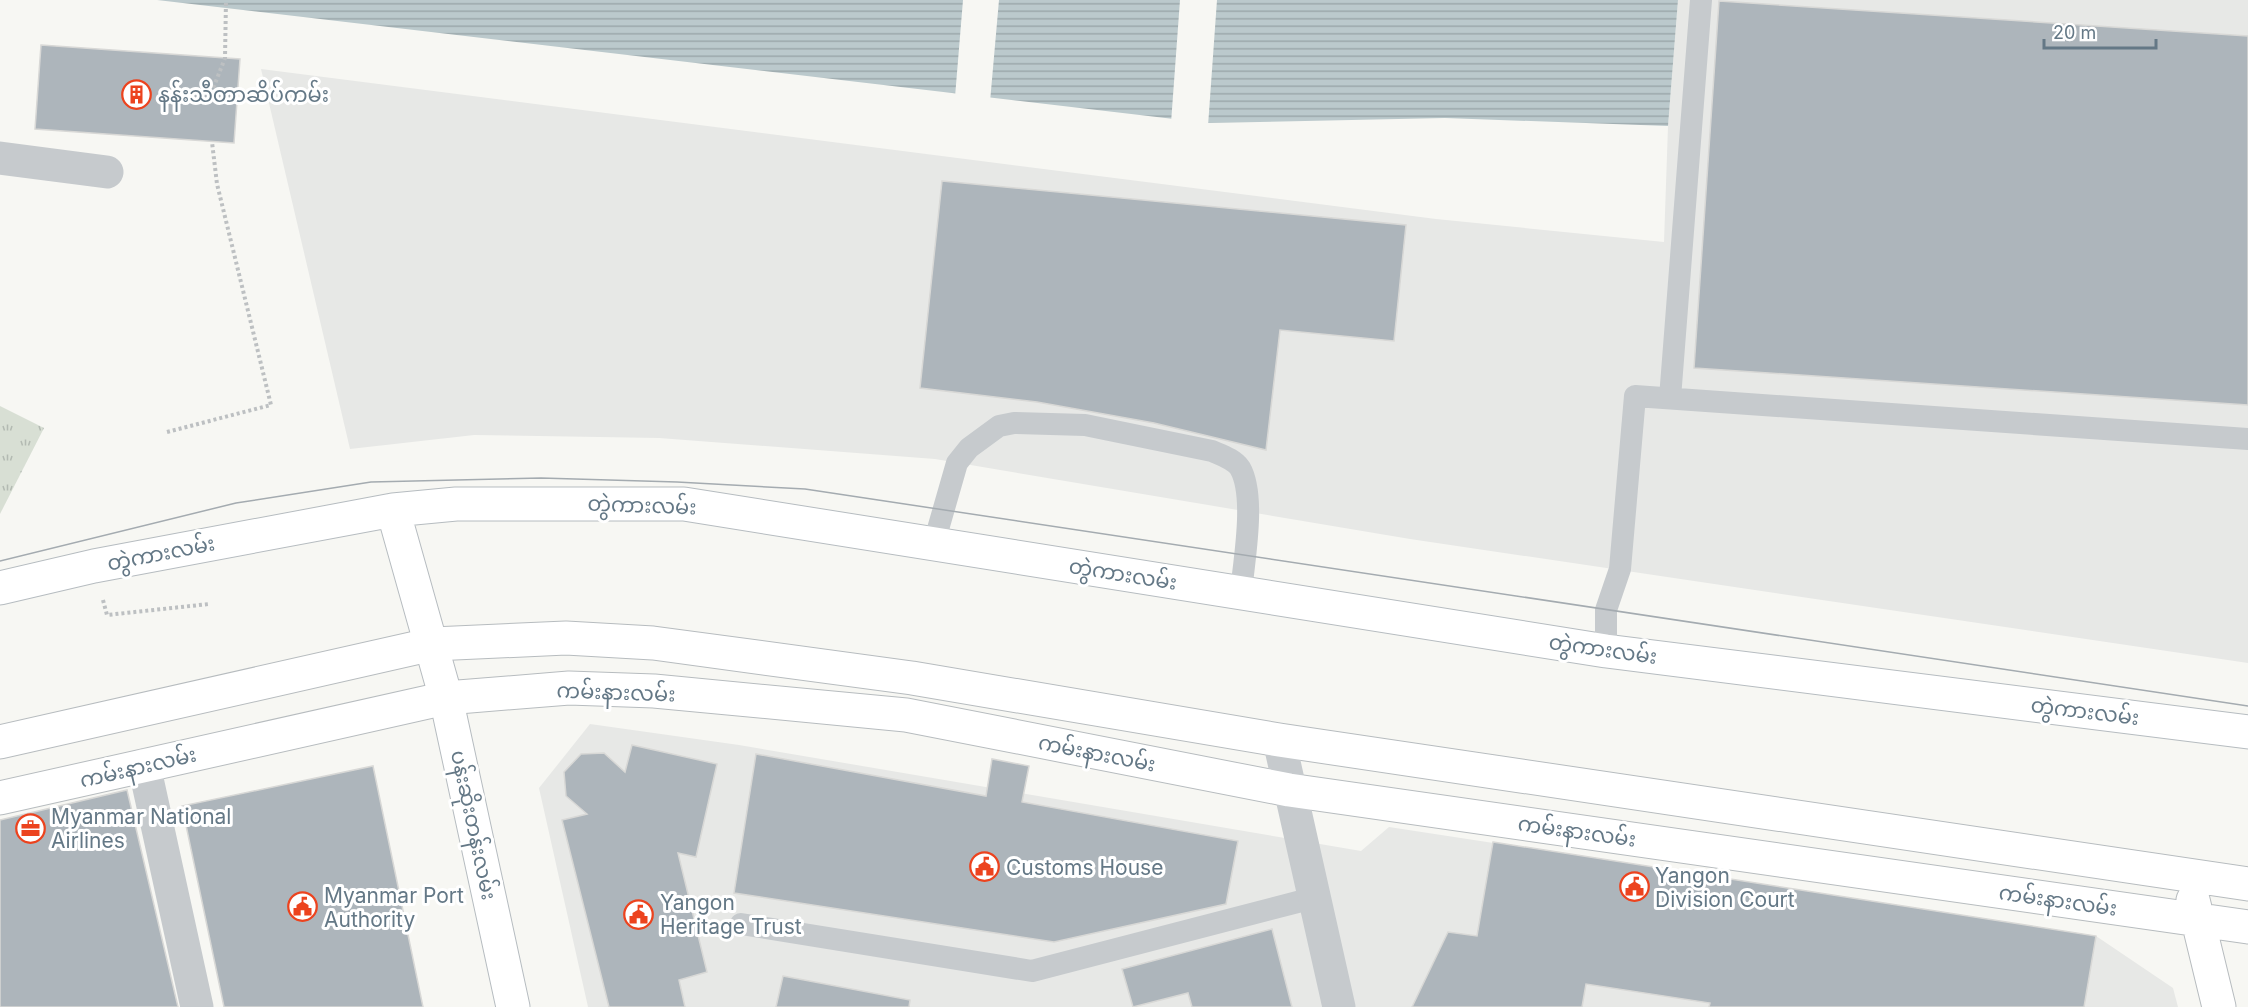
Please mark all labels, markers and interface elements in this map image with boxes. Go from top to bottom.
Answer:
scale bar [2044,12,2156,50]
text: 20 m [2053,22,2096,43]
building icon: နန်းသီတာဆိပ်ကမ်း [121,78,153,110]
place label: နန်းသီတာဆိပ်ကမ်း [158,79,329,112]
street label: တွဲကားလမ်း [587,488,697,523]
street label: တွဲကားလမ်း [104,527,218,580]
street label: တွဲကားလမ်း [1067,550,1179,599]
street label: တွဲကားလမ်း [1547,626,1659,673]
street label: ကမ်းနားလမ်း [556,674,676,712]
street label: တွဲကားလမ်း [2029,689,2141,734]
street label: ကမ်းနားလမ်း [1035,726,1158,782]
street label: ကမ်းနားလမ်း [77,739,200,797]
street label: ပန်းဆိုးတန်းလမ်း [441,747,505,903]
place label: Myanmar National Airlines [51,804,231,853]
street label: ကမ်းနားလမ်း [1516,807,1638,857]
office icon: Myanmar National Airlines [14,812,46,844]
public building icon: Customs House [969,851,1001,883]
place label: Customs House [1006,855,1163,880]
place label: Yangon Division Court [1655,863,1795,912]
public building icon: Yangon Division Court [1618,871,1650,903]
street label: ကမ်းနားလမ်း [1997,876,2119,926]
place label: Myanmar Port Authority [324,883,464,932]
place label: Yangon Heritage Trust [660,890,802,939]
public building icon: Myanmar Port Authority [287,891,319,923]
public building icon: Yangon Heritage Trust [623,898,655,930]

